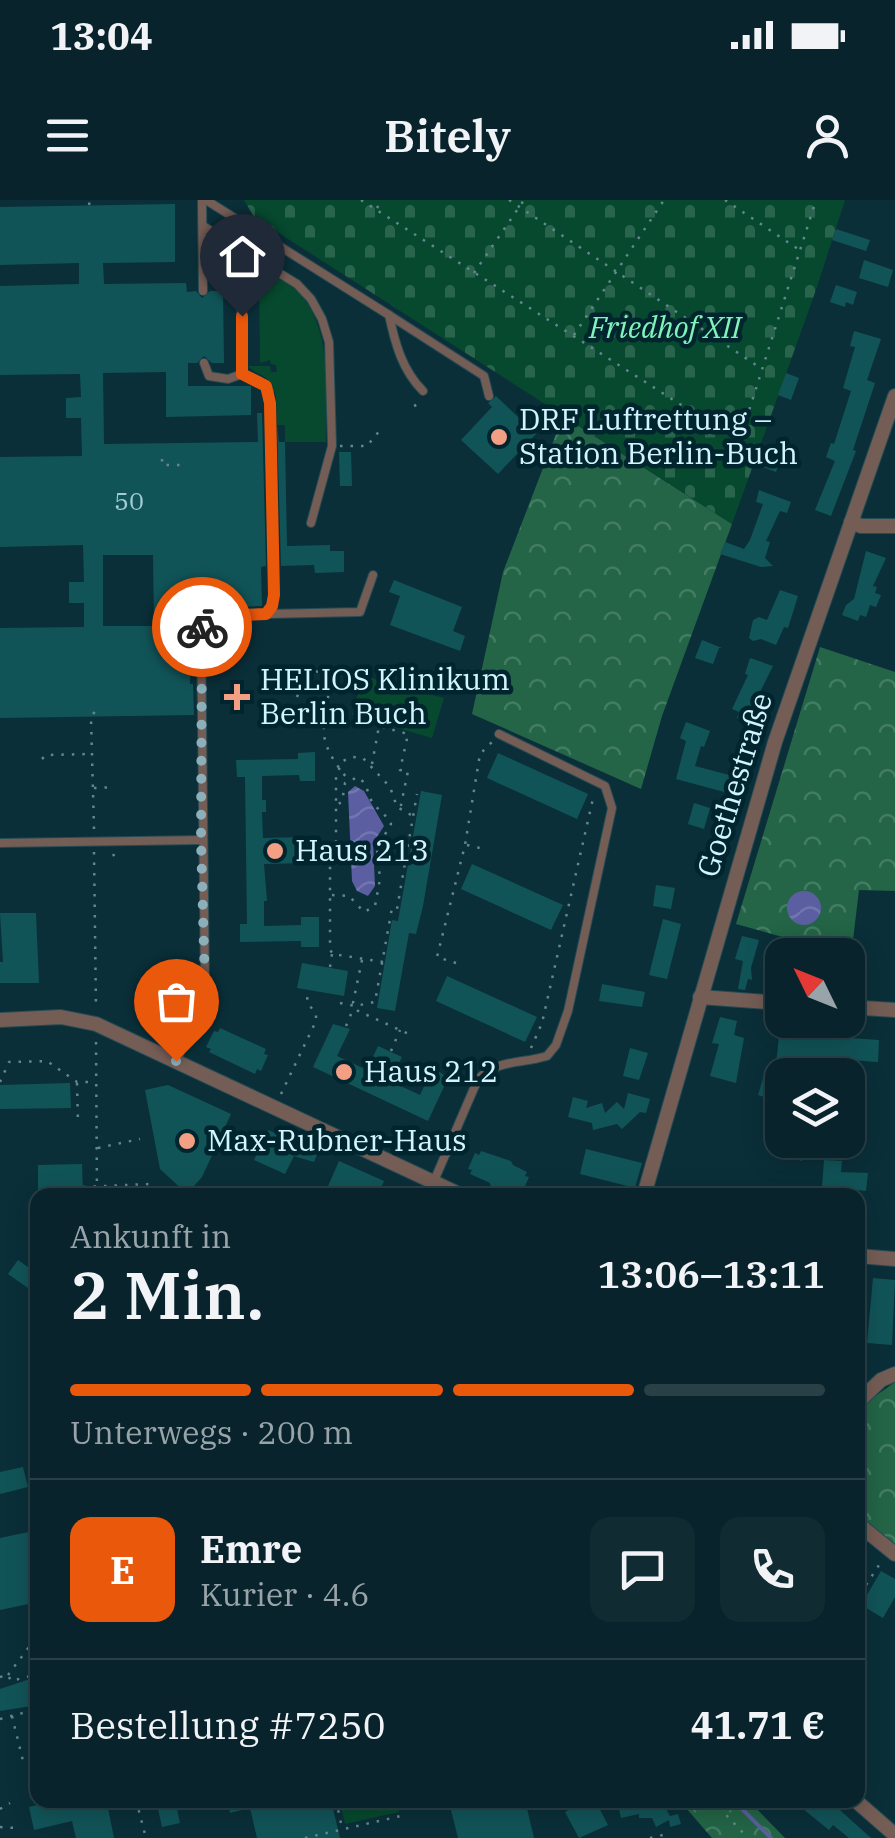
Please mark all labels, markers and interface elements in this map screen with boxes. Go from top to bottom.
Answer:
text: 13:04 [50,11,153,60]
text: Bitely [384,106,511,164]
icon: menu [40,108,95,163]
icon: person [800,108,855,163]
pin [200,214,285,317]
icon: home [215,229,270,284]
park label: Friedhof XII [588,307,744,346]
place label: DRF Luftrettung – Station Berlin-Buch [519,399,798,472]
marker: DRF Luftrettung – Station Berlin-Buch [488,426,510,448]
house number: 50 [114,484,144,517]
courier [152,577,252,677]
icon: bike [175,600,230,655]
place label: HELIOS Klinikum Berlin Buch [260,659,510,732]
marker: HELIOS Klinikum Berlin Buch [224,684,250,710]
street label: Goethestraße [687,688,780,881]
place label: Haus 213 [295,830,429,869]
marker: Haus 213 [264,840,286,862]
north arrow [765,938,865,1038]
map controls [765,938,865,1158]
pin [134,959,219,1062]
icon: bag [149,974,204,1029]
place label: Haus 212 [364,1051,498,1090]
button: layers [765,1058,865,1158]
marker: Haus 212 [333,1061,355,1083]
place label: Max-Rubner-Haus [207,1120,467,1159]
marker: Max-Rubner-Haus [176,1130,198,1152]
text: Ankunft in [70,1215,231,1257]
text: 13:06–13:11 [598,1249,825,1298]
text: 2 Min. [70,1252,264,1337]
text: Unterwegs · 200 m [70,1411,353,1453]
button: chat [590,1517,695,1622]
button: phone [720,1517,825,1622]
text: Emre [200,1524,302,1573]
text: E [110,1545,135,1594]
text: Kurier · 4.6 [200,1573,369,1615]
text: Bestellung #7250 [70,1700,386,1749]
text: 41.71 € [691,1700,825,1749]

